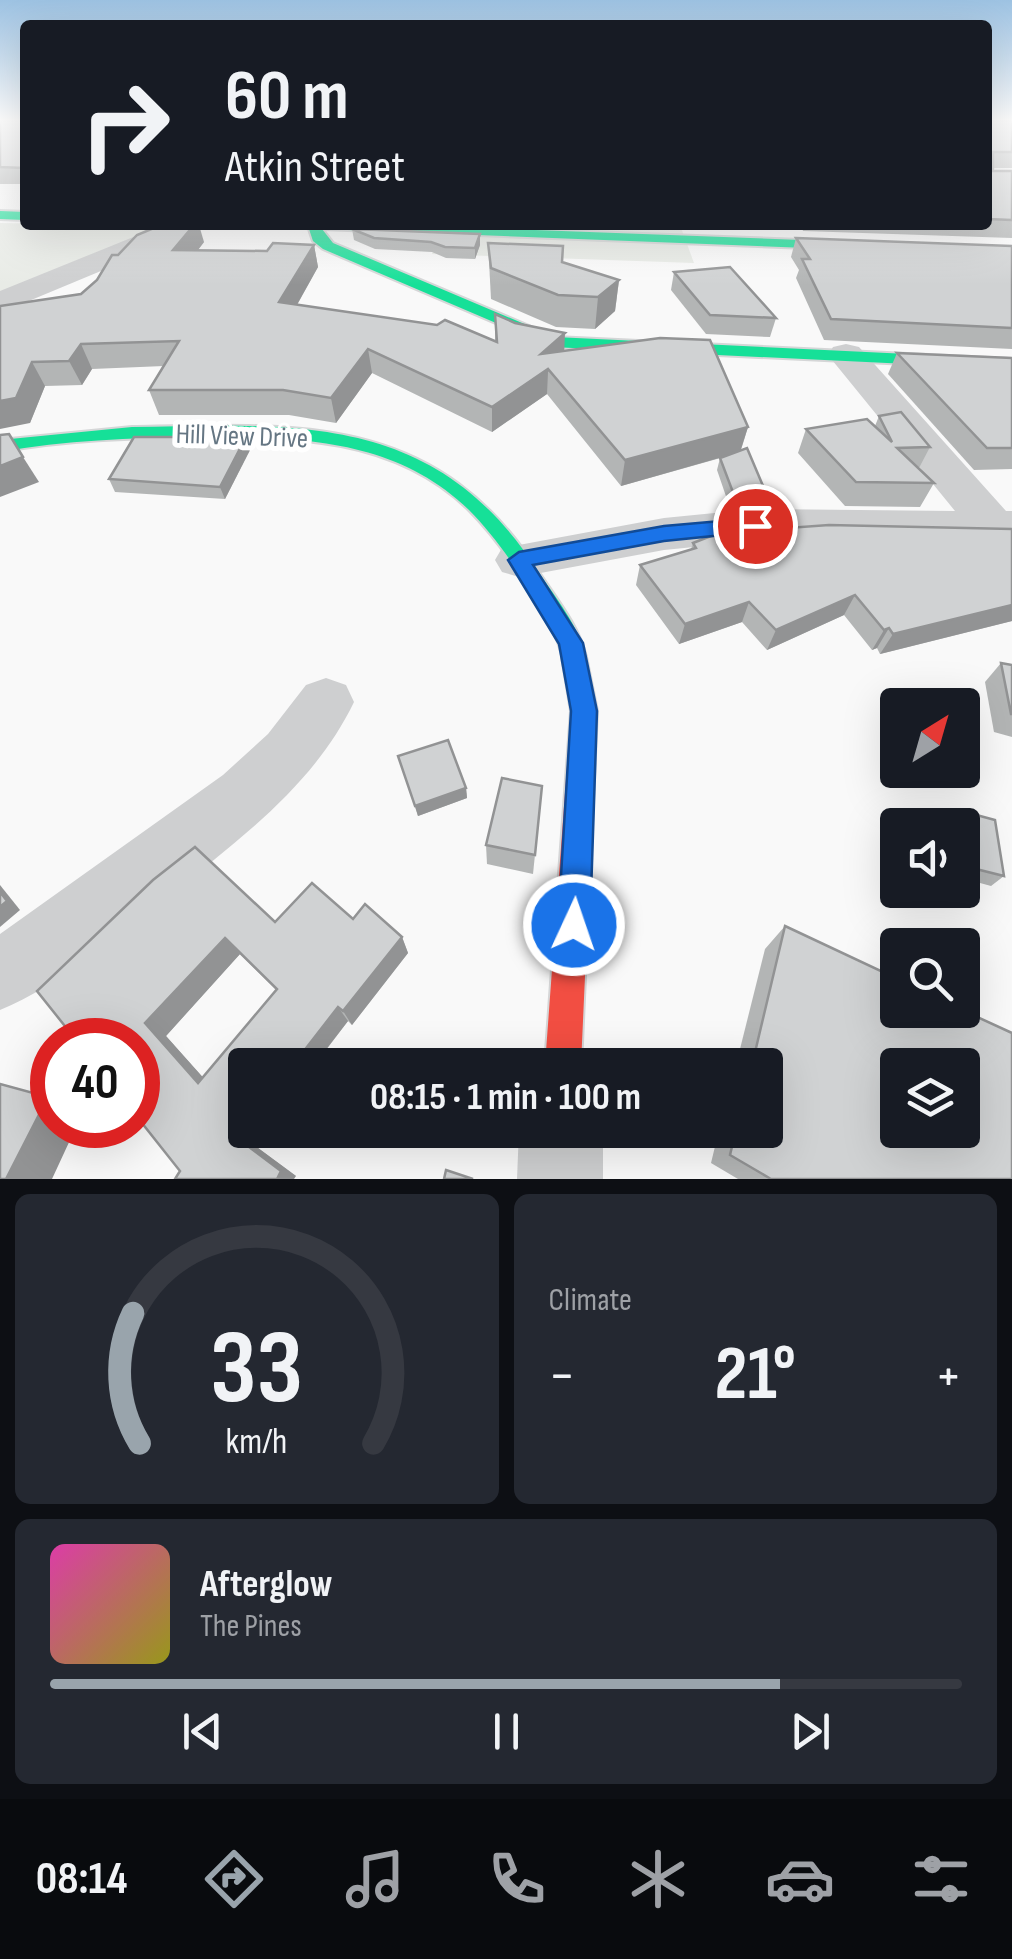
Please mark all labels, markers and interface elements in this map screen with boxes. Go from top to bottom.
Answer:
text: 60 m [225,55,349,139]
icon: right [60,60,190,190]
text: Atkin Street [225,140,405,195]
street label: Hill View Drive [175,418,309,455]
pin [713,484,798,569]
icon: arrive [728,499,783,554]
north arrow [880,688,980,788]
map controls [880,688,980,1148]
button: sound [880,808,980,908]
position arrow [522,873,626,977]
button: search [880,928,980,1028]
speed limit sign: 40 [30,1018,160,1148]
button: layers [880,1048,980,1148]
text: 08:15 · 1 min · 100 m [370,1075,641,1120]
text: Climate [549,1281,632,1320]
text: 33 [210,1307,303,1432]
text: 21° [715,1330,796,1421]
text: − [549,1343,575,1410]
text: + [935,1343,962,1410]
text: km/h [226,1421,288,1464]
text: Afterglow [200,1562,333,1607]
text: The Pines [200,1607,302,1646]
icon: previous [175,1704,230,1759]
icon: pause [479,1704,534,1759]
icon: next [783,1704,838,1759]
icon: directions [199,1844,269,1914]
icon: music [340,1844,410,1914]
icon: phone [482,1844,552,1914]
icon: climate [623,1844,693,1914]
icon: car [765,1844,835,1914]
icon: filters [906,1844,976,1914]
text: 08:14 [36,1852,127,1907]

